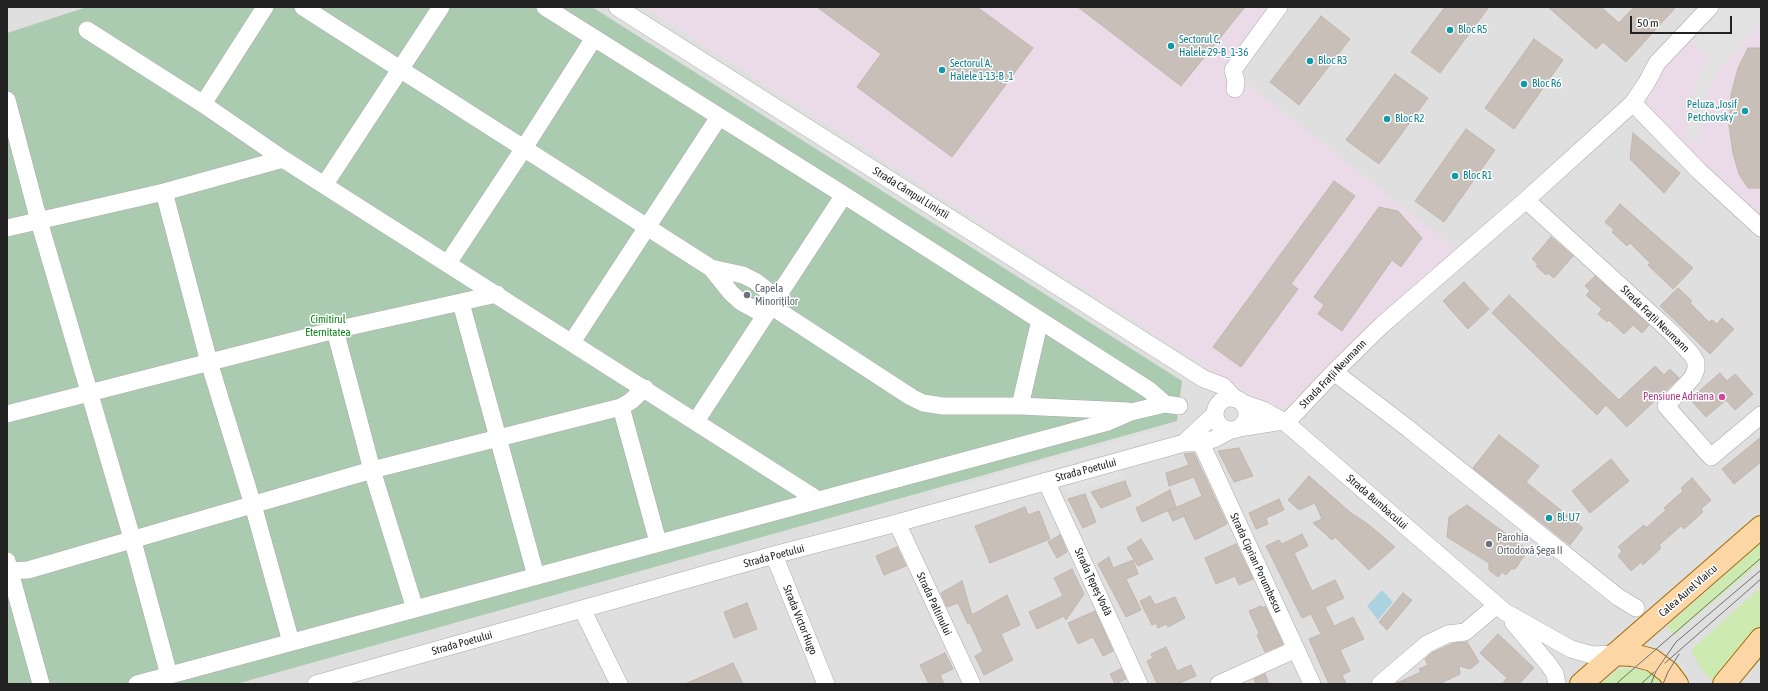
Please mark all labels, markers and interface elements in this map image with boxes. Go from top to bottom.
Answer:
scale bar [1632,8,1734,34]
text: 50 m [1637,16,1659,30]
place label: Bloc R5 [1458,23,1487,37]
marker: Bloc R5 [1445,25,1455,35]
place label: Sectorul C, Halele 29-B_1-36 [1179,33,1248,59]
marker: Sectorul C, Halele 29-B_1-36 [1166,41,1176,51]
place label: Bloc R3 [1318,54,1347,68]
marker: Bloc R3 [1305,56,1315,66]
place label: Sectorul A, Halele 1-13-B_1 [950,57,1014,83]
marker: Sectorul A, Halele 1-13-B_1 [937,65,947,75]
place label: Bloc R6 [1532,77,1561,91]
marker: Bloc R6 [1519,79,1529,89]
place label: Peluza „Iosif Petchovsky” [1687,98,1737,124]
marker: Peluza „Iosif Petchovsky” [1740,106,1750,116]
place label: Bloc R2 [1395,112,1424,126]
marker: Bloc R2 [1382,114,1392,124]
street label: Strada Câmpul Liniștii [870,164,952,222]
place label: Bloc R1 [1463,169,1492,183]
marker: Bloc R1 [1450,171,1460,181]
place label: Capela Minoriților [755,282,798,308]
street label: Strada Frații Neumann [1618,283,1692,355]
marker: Capela Minoriților [742,290,752,300]
park label: Cimitirul Eternitatea [305,313,351,339]
street label: Strada Frații Neumann [1297,337,1369,411]
place label: Pensiune Adriana [1643,390,1714,404]
marker: Pensiune Adriana [1717,392,1727,402]
street label: Strada Poetului [1054,456,1118,484]
street label: Strada Bumbacului [1344,472,1410,532]
street label: Strada Ciprian Porumbescu [1227,511,1285,615]
place label: Bl. U7 [1557,511,1580,525]
marker: Bl. U7 [1544,513,1554,523]
place label: Parohia Ortodoxă Șega II [1497,531,1562,557]
marker: Parohia Ortodoxă Șega II [1484,539,1494,549]
street label: Strada Poetului [742,542,806,570]
street label: Strada Țepeș Vodă [1072,546,1114,618]
street label: Calea Aurel Vlaicu [1656,562,1720,620]
street label: Strada Paltinului [914,570,954,638]
street label: Strada Victor Hugo [780,583,820,657]
street label: Strada Poetului [430,628,494,658]

